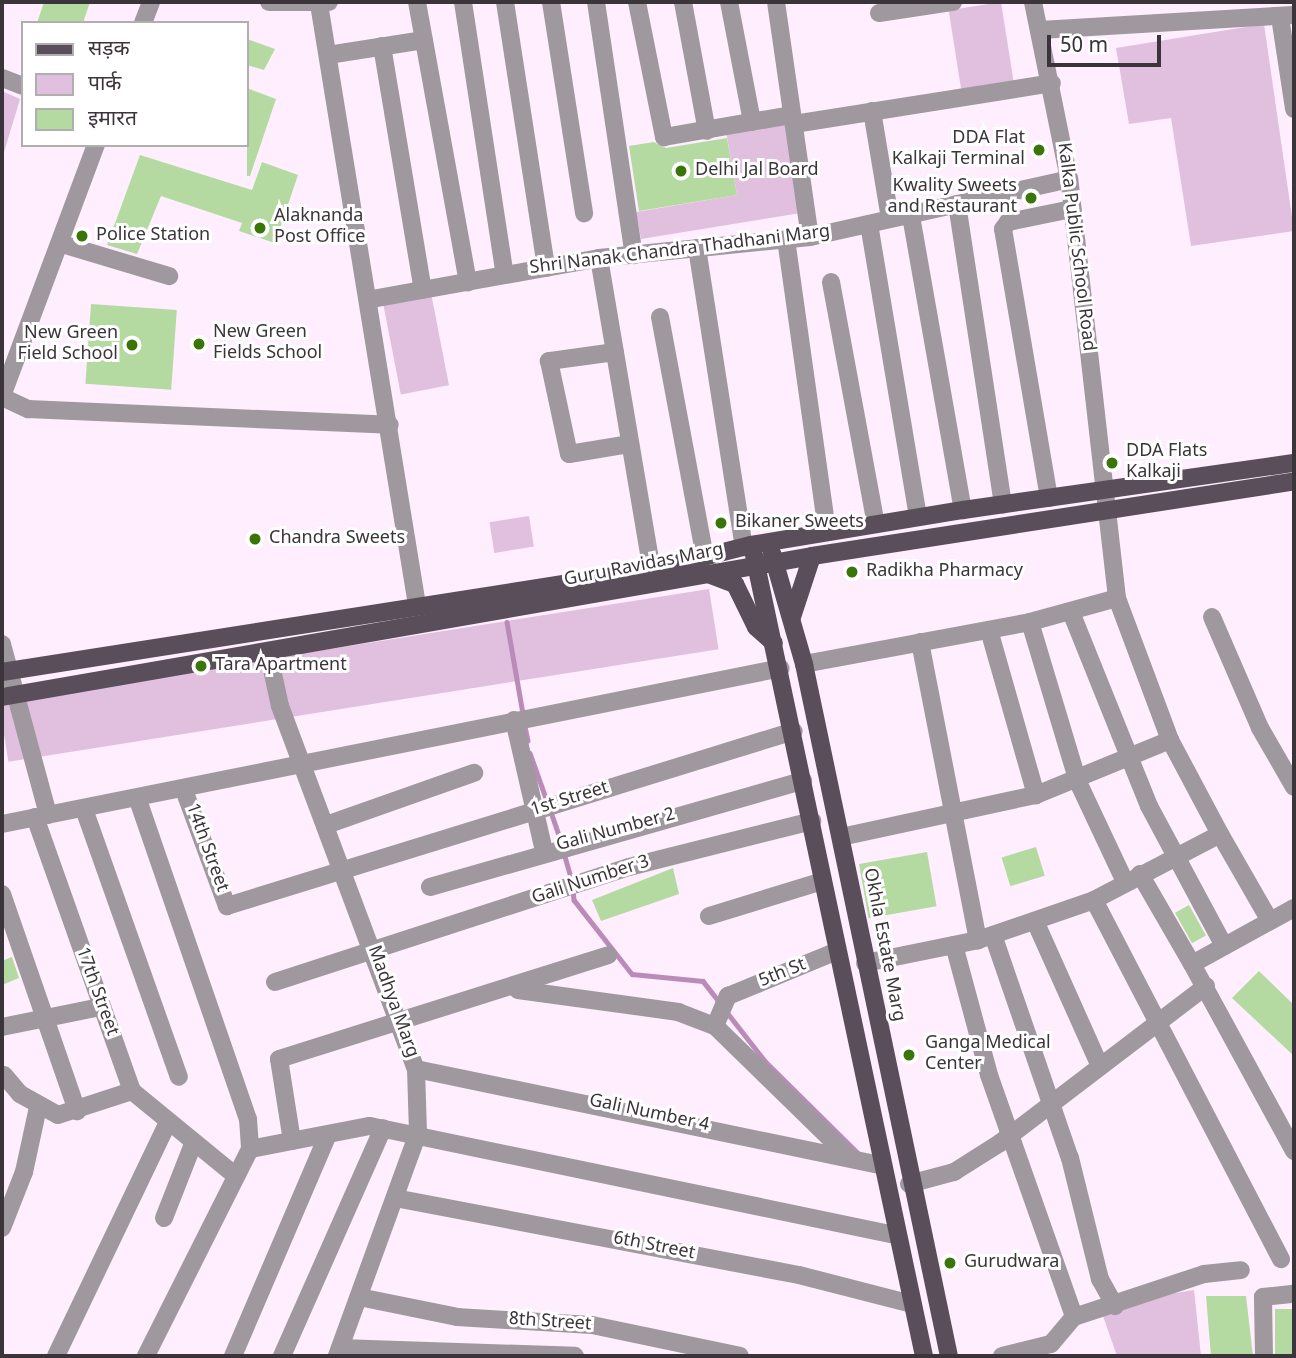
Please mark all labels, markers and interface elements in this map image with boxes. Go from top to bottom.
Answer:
legend [21,21,248,147]
scale bar [1051,21,1165,65]
text: 50 m [1060,33,1108,61]
text: सड़क [88,36,130,64]
text: पार्क [88,71,122,99]
text: इमारत [88,106,137,134]
place label: DDA Flat Kalkaji Terminal [892,129,1025,172]
street label: Kalka Public School Road [1051,141,1099,353]
marker: DDA Flat Kalkaji Terminal [1031,142,1047,158]
place label: Delhi Jal Board [695,160,819,182]
marker: Delhi Jal Board [673,163,689,179]
place label: Kwality Sweets and Restaurant [888,177,1017,220]
marker: Kwality Sweets and Restaurant [1023,190,1039,206]
place label: Alaknanda Post Office [274,207,365,249]
marker: Alaknanda Post Office [252,220,268,236]
street label: Shri Nanak Chandra Thadhani Marg [529,222,831,280]
place label: Police Station [96,225,210,247]
marker: Police Station [74,228,90,244]
place label: New Green Fields School [213,323,322,366]
place label: New Green Field School [17,324,118,366]
marker: New Green Fields School [191,336,207,352]
marker: New Green Field School [124,337,140,353]
place label: DDA Flats Kalkaji [1126,442,1207,484]
marker: DDA Flats Kalkaji [1104,455,1120,471]
place label: Bikaner Sweets [735,512,864,534]
marker: Bikaner Sweets [713,515,729,531]
place label: Chandra Sweets [269,528,405,550]
marker: Chandra Sweets [247,531,263,547]
street label: Guru Ravidas Marg [563,540,725,592]
place label: Radikha Pharmacy [866,561,1023,583]
marker: Radikha Pharmacy [844,564,860,580]
place label: Tara Apartment [215,655,347,677]
marker: Tara Apartment [193,658,209,674]
street label: 1st Street [529,778,611,822]
street label: 14th Street [180,801,232,895]
street label: Gali Number 2 [554,805,678,857]
street label: Gali Number 3 [530,852,652,910]
street label: Okhla Estate Marg [858,867,908,1023]
street label: Madhya Marg [362,943,422,1061]
street label: 17th Street [70,945,122,1039]
street label: 5th St [756,955,810,993]
place label: Ganga Medical Center [925,1034,1051,1076]
marker: Ganga Medical Center [899,1045,919,1065]
street label: Gali Number 4 [587,1091,711,1137]
street label: 6th Street [611,1229,697,1265]
place label: Gurudwara [964,1252,1059,1274]
marker: Gurudwara [942,1255,958,1271]
street label: 8th Street [508,1309,592,1337]

